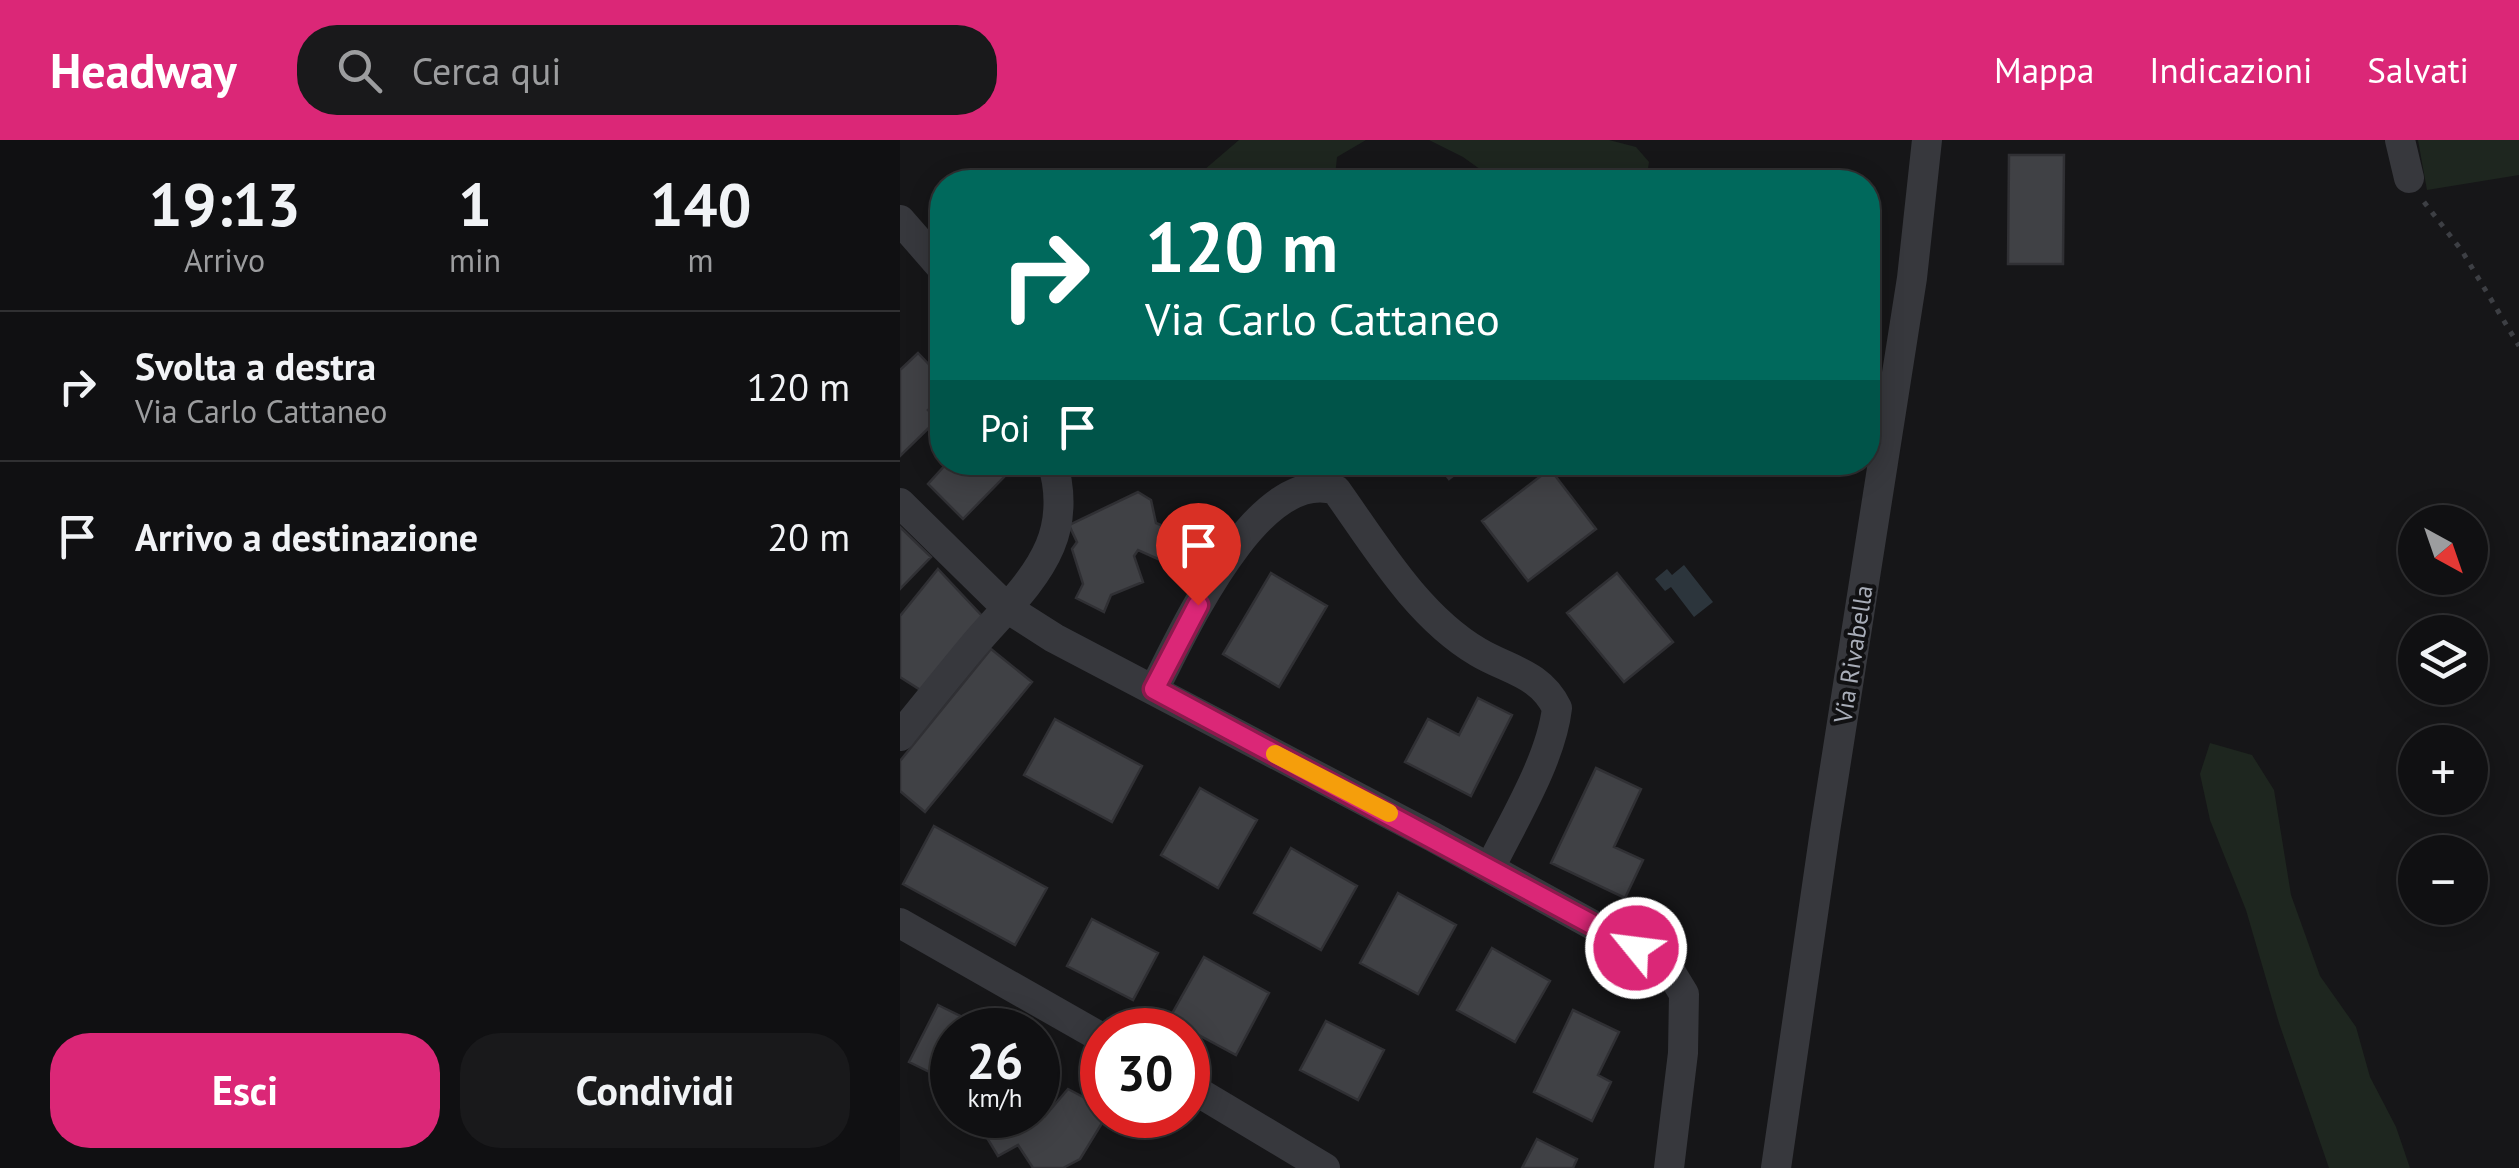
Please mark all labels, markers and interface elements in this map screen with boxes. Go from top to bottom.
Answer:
search box [297,25,997,115]
text: Headway [50,39,237,101]
icon: search [332,43,387,98]
text: Cerca qui [412,46,561,95]
text: Mappa [1994,47,2094,93]
text: Indicazioni [2149,47,2312,93]
text: Salvati [2367,47,2469,93]
text: 19:13 [148,165,301,243]
text: 1 [458,165,492,243]
text: 140 [650,165,752,243]
text: 120 m [1145,201,1338,291]
icon: right [980,210,1110,340]
text: Arrivo [184,239,265,281]
text: min [449,239,501,281]
text: m [688,239,714,281]
text: Via Carlo Cattaneo [1145,289,1500,347]
text: Svolta a destra [135,341,376,390]
icon: right [50,359,105,414]
text: 120 m [747,362,850,411]
text: Via Carlo Cattaneo [135,390,387,432]
icon: arrive [1050,400,1105,455]
text: Poi [980,403,1030,452]
pin [1156,503,1241,606]
north arrow [2398,505,2488,595]
map controls [2398,505,2488,925]
icon: arrive [50,509,105,564]
text: Arrivo a destinazione [135,512,478,561]
text: 20 m [768,512,850,561]
icon: arrive [1171,518,1226,573]
street label: Via Rivabella [1826,583,1880,726]
button: layers [2398,615,2488,705]
button: + [2398,725,2488,815]
button: − [2398,835,2488,925]
position arrow [1584,896,1688,1000]
speed limit sign: 30 [1080,1008,1210,1138]
text: 26 [967,1028,1023,1093]
button: Esci [50,1033,440,1148]
button: Condividi [460,1033,850,1148]
text: km/h [968,1082,1022,1114]

